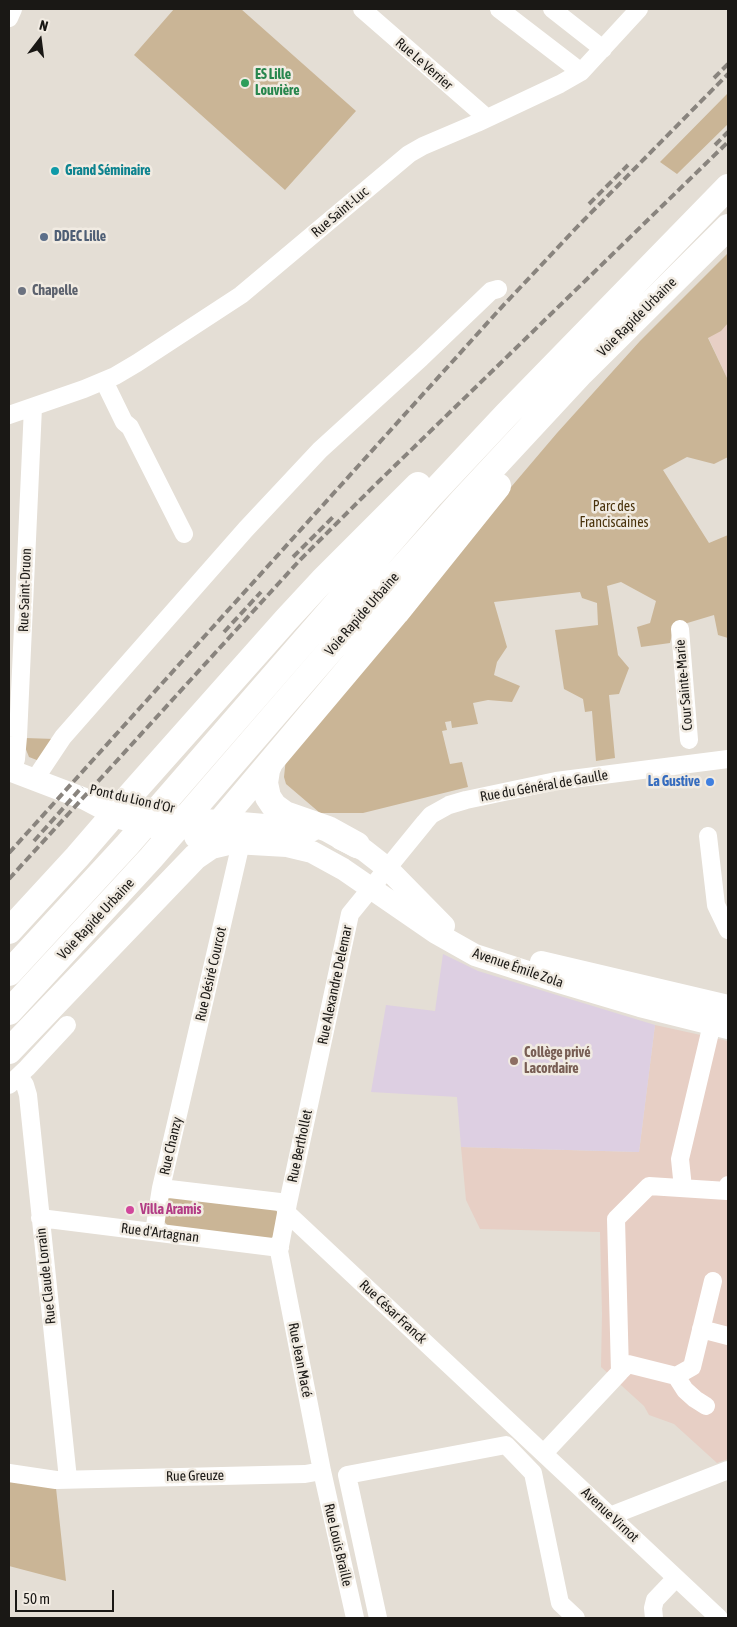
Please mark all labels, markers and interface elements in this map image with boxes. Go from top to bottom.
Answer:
north arrow [15,15,65,65]
text: N [38,17,50,34]
street label: Rue Le Verrier [392,35,456,93]
place label: ES Lille Louvière [255,67,300,100]
marker: ES Lille Louvière [239,77,251,89]
place label: Grand Séminaire [65,163,151,179]
marker: Grand Séminaire [49,165,61,177]
street label: Rue Saint-Luc [308,183,372,241]
place label: DDEC Lille [54,229,106,245]
marker: DDEC Lille [38,231,50,243]
street label: Voie Rapide Urbaine [594,274,680,360]
place label: Chapelle [32,283,78,299]
marker: Chapelle [16,285,28,297]
park label: Parc des Franciscaines [580,499,648,532]
street label: Rue Saint-Druon [15,548,35,632]
street label: Voie Rapide Urbaine [321,569,403,659]
street label: Cour Sainte-Marie [672,639,696,731]
street label: Rue du Général de Gaulle [479,766,609,806]
place label: La Gustive [648,774,700,790]
marker: La Gustive [704,776,716,788]
street label: Pont du Lion d'Or [88,781,176,817]
street label: Voie Rapide Urbaine [54,875,138,963]
street label: Rue Alexandre Delemar [314,924,356,1046]
street label: Rue Désiré Courcot [192,925,230,1023]
street label: Avenue Émile Zola [470,945,566,991]
place label: Collège privé Lacordaire [524,1045,590,1078]
marker: Collège privé Lacordaire [508,1055,520,1067]
street label: Rue Berthollet [284,1108,316,1184]
street label: Rue Chanzy [156,1115,186,1177]
place label: Villa Aramis [140,1202,201,1218]
marker: Villa Aramis [124,1204,136,1216]
street label: Rue d'Artagnan [120,1220,200,1246]
street label: Rue Claude Lorrain [33,1227,59,1325]
street label: Rue César Franck [356,1277,430,1347]
street label: Rue Jean Macé [285,1321,315,1399]
street label: Rue Greuze [166,1467,224,1485]
street label: Avenue Virnot [578,1484,642,1546]
street label: Rue Louis Braille [320,1502,356,1588]
scale bar [18,1580,116,1612]
text: 50 m [23,1590,50,1607]

